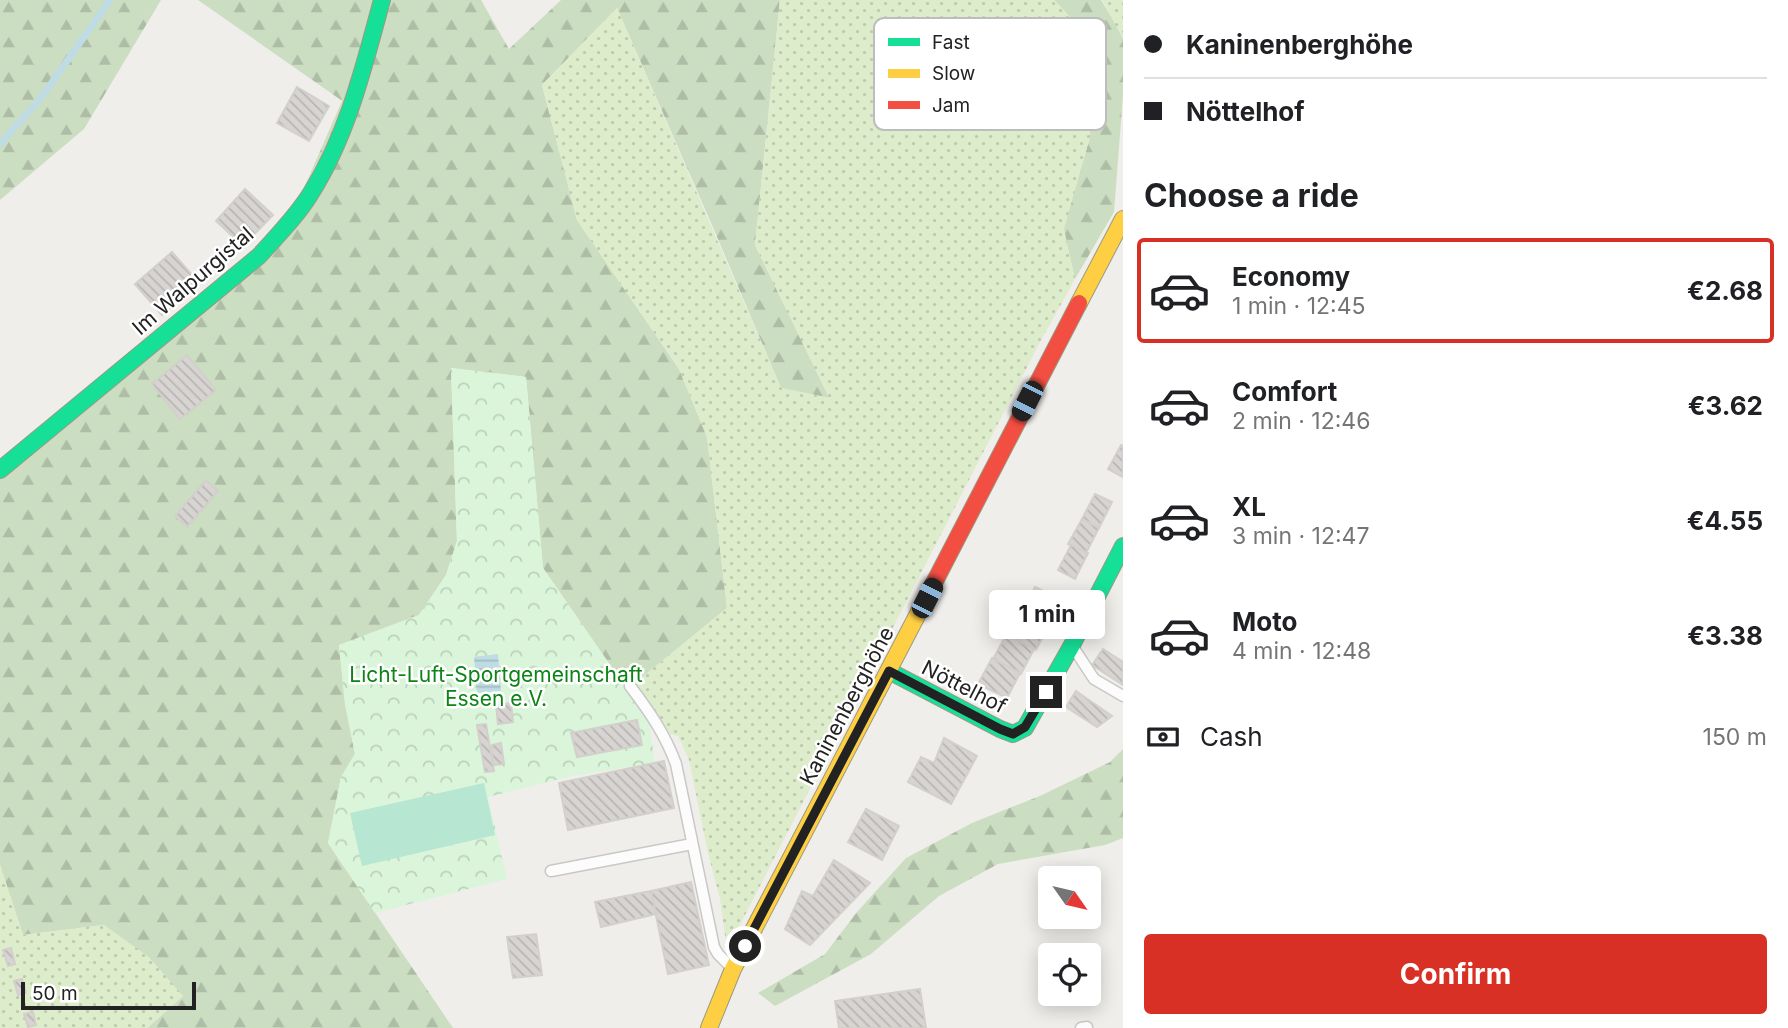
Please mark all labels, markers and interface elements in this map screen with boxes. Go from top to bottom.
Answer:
legend [874,18,1106,130]
text: Kaninenberghöhe [1186,29,1413,60]
text: Fast [932,31,970,54]
text: Slow [932,62,975,85]
text: Jam [932,94,970,117]
text: Nöttelhof [1186,96,1305,127]
text: Choose a ride [1144,176,1359,215]
street label: Im Walpurgistal [127,221,258,340]
icon: car [1148,259,1211,322]
text: Economy [1232,261,1350,292]
text: €2.68 [1687,275,1763,306]
text: 1 min · 12:45 [1232,292,1366,320]
icon: car [1148,374,1211,437]
text: Comfort [1232,376,1337,407]
car [1009,378,1046,424]
text: €3.62 [1688,390,1763,421]
text: 2 min · 12:46 [1232,407,1371,435]
icon: car [1148,489,1211,552]
text: XL [1232,491,1266,522]
text: €4.55 [1687,505,1763,536]
text: 3 min · 12:47 [1232,522,1369,550]
car [909,575,946,621]
callout: 1 min [988,590,1104,640]
text: 1 min [1019,600,1075,628]
icon: car [1148,604,1211,667]
text: Moto [1232,606,1297,637]
text: €3.38 [1687,620,1763,651]
street label: Kaninenberghöhe [794,622,899,789]
text: 4 min · 12:48 [1232,637,1371,665]
street label: Nöttelhof [918,655,1011,719]
park label: Licht-Luft-Sportgemeinschaft Essen e.V. [349,662,643,711]
route end [1030,676,1062,708]
icon: cash [1144,718,1182,756]
text: Cash [1200,721,1263,752]
text: 150 m [1703,723,1767,751]
north arrow [1038,866,1101,929]
map controls [1038,866,1101,1006]
route start [729,930,761,962]
button: Confirm [1144,934,1767,1014]
button: locate [1038,943,1101,1006]
scale bar [21,979,196,1011]
text: 50 m [32,982,78,1005]

